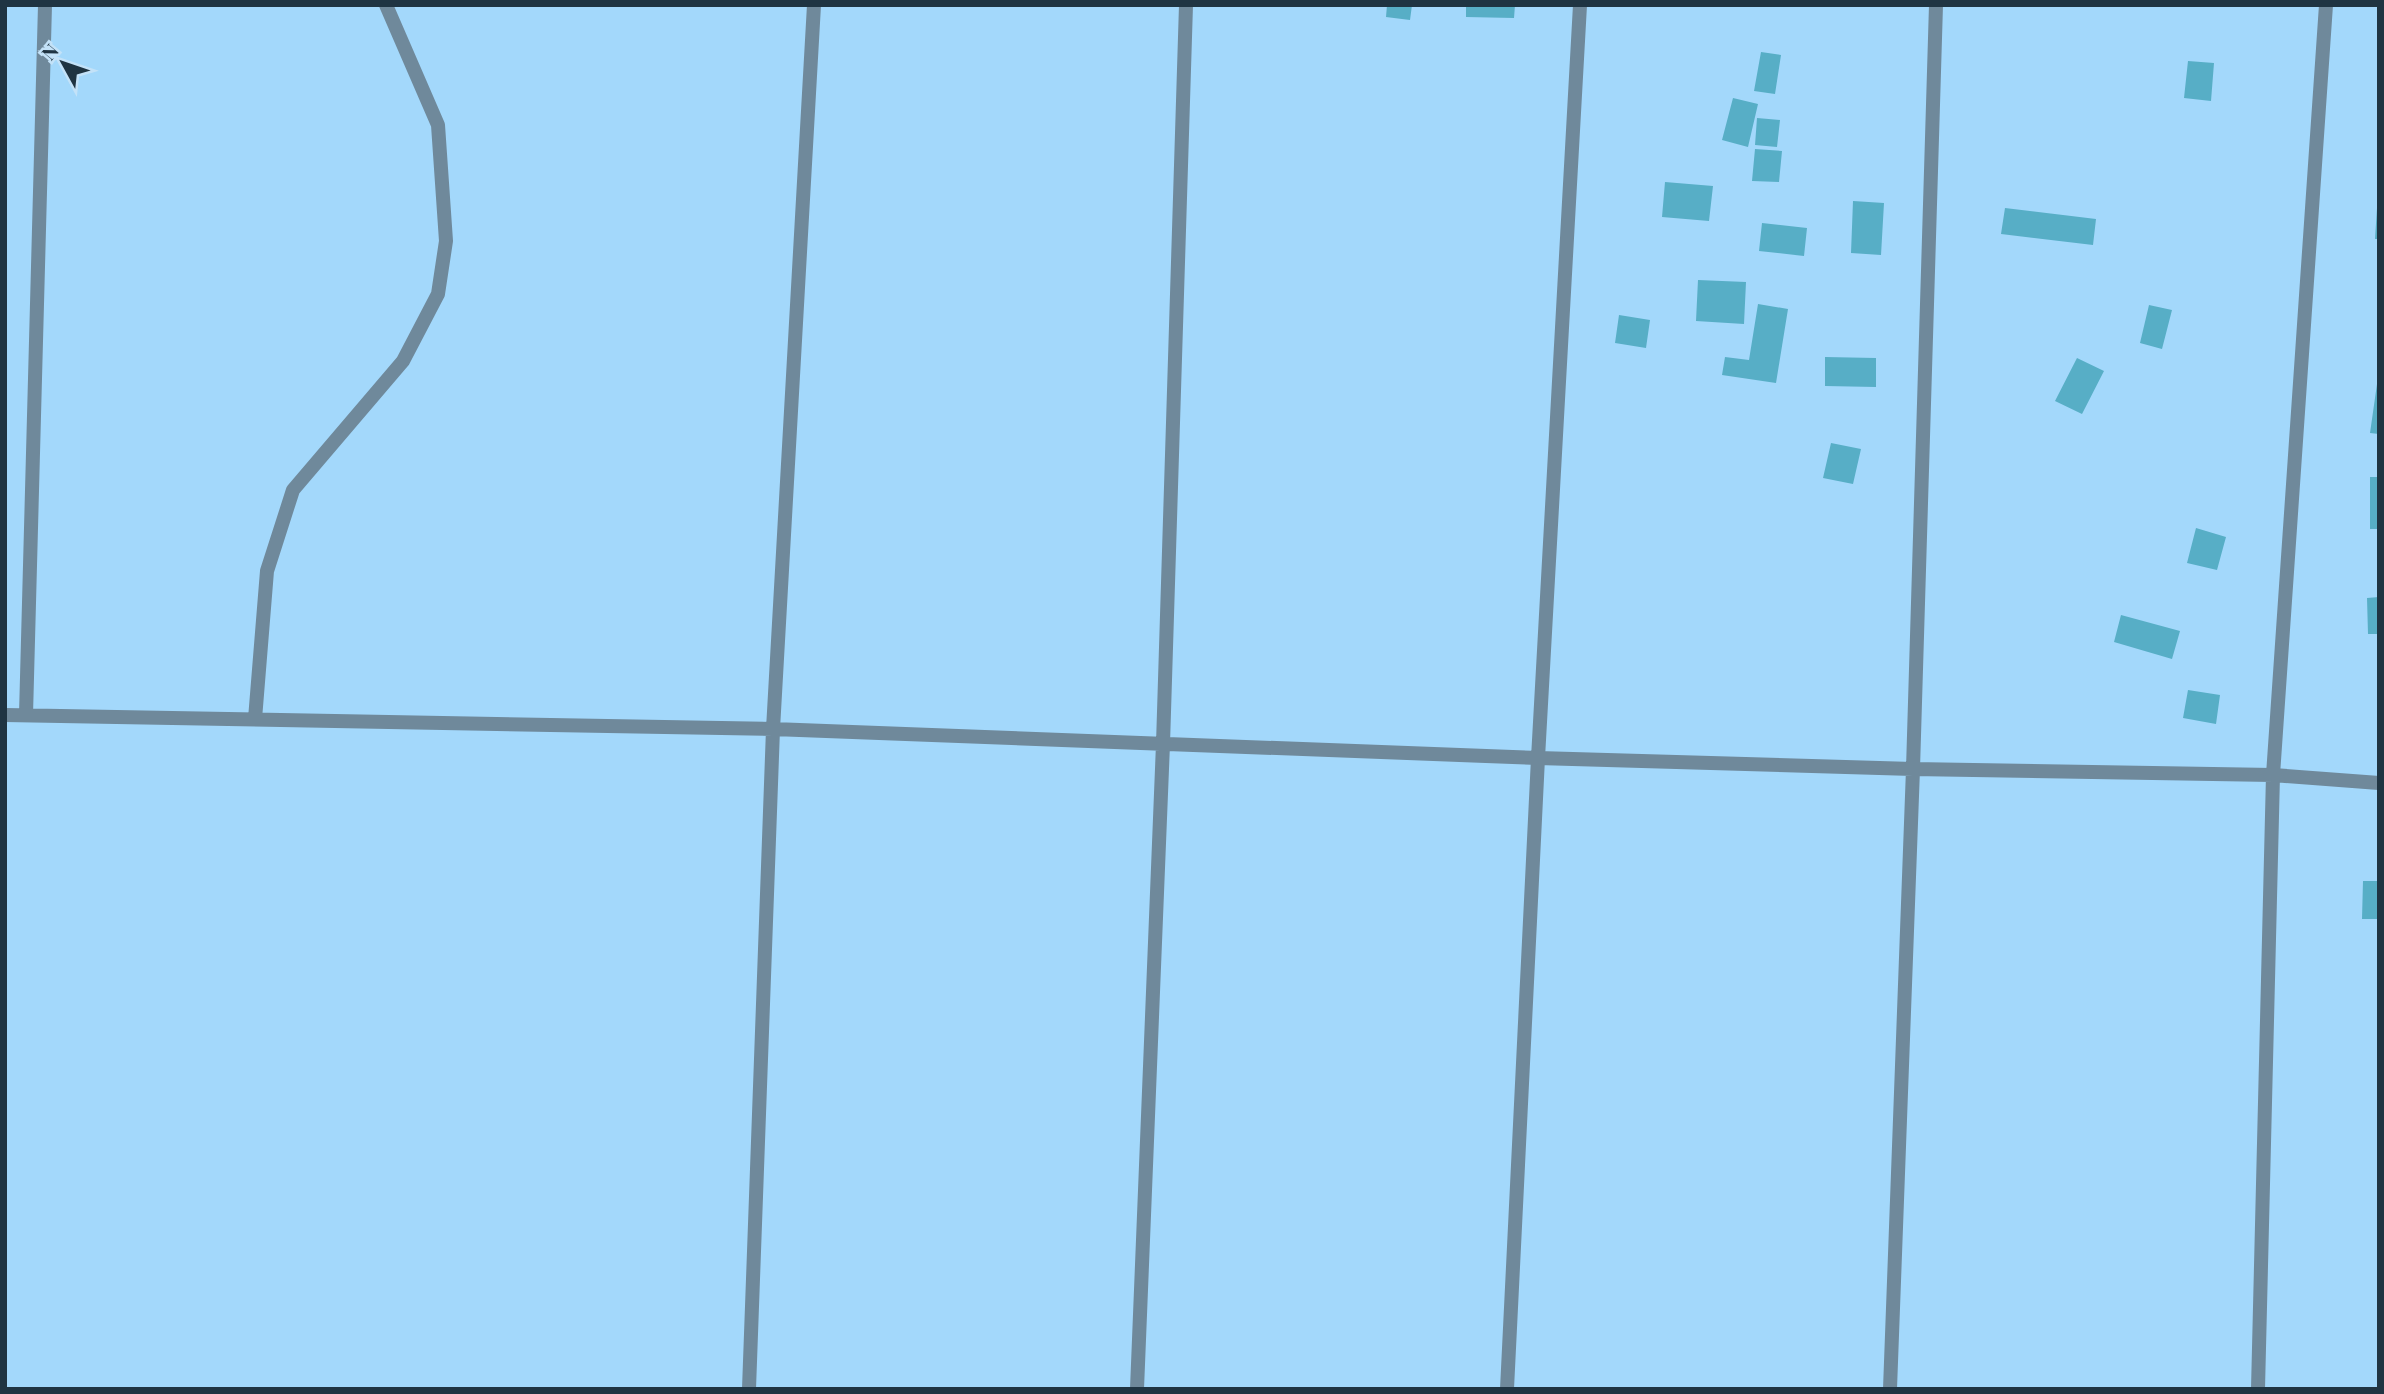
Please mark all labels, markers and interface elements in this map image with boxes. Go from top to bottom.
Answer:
north arrow [28,28,98,98]
text: N [35,38,64,65]

